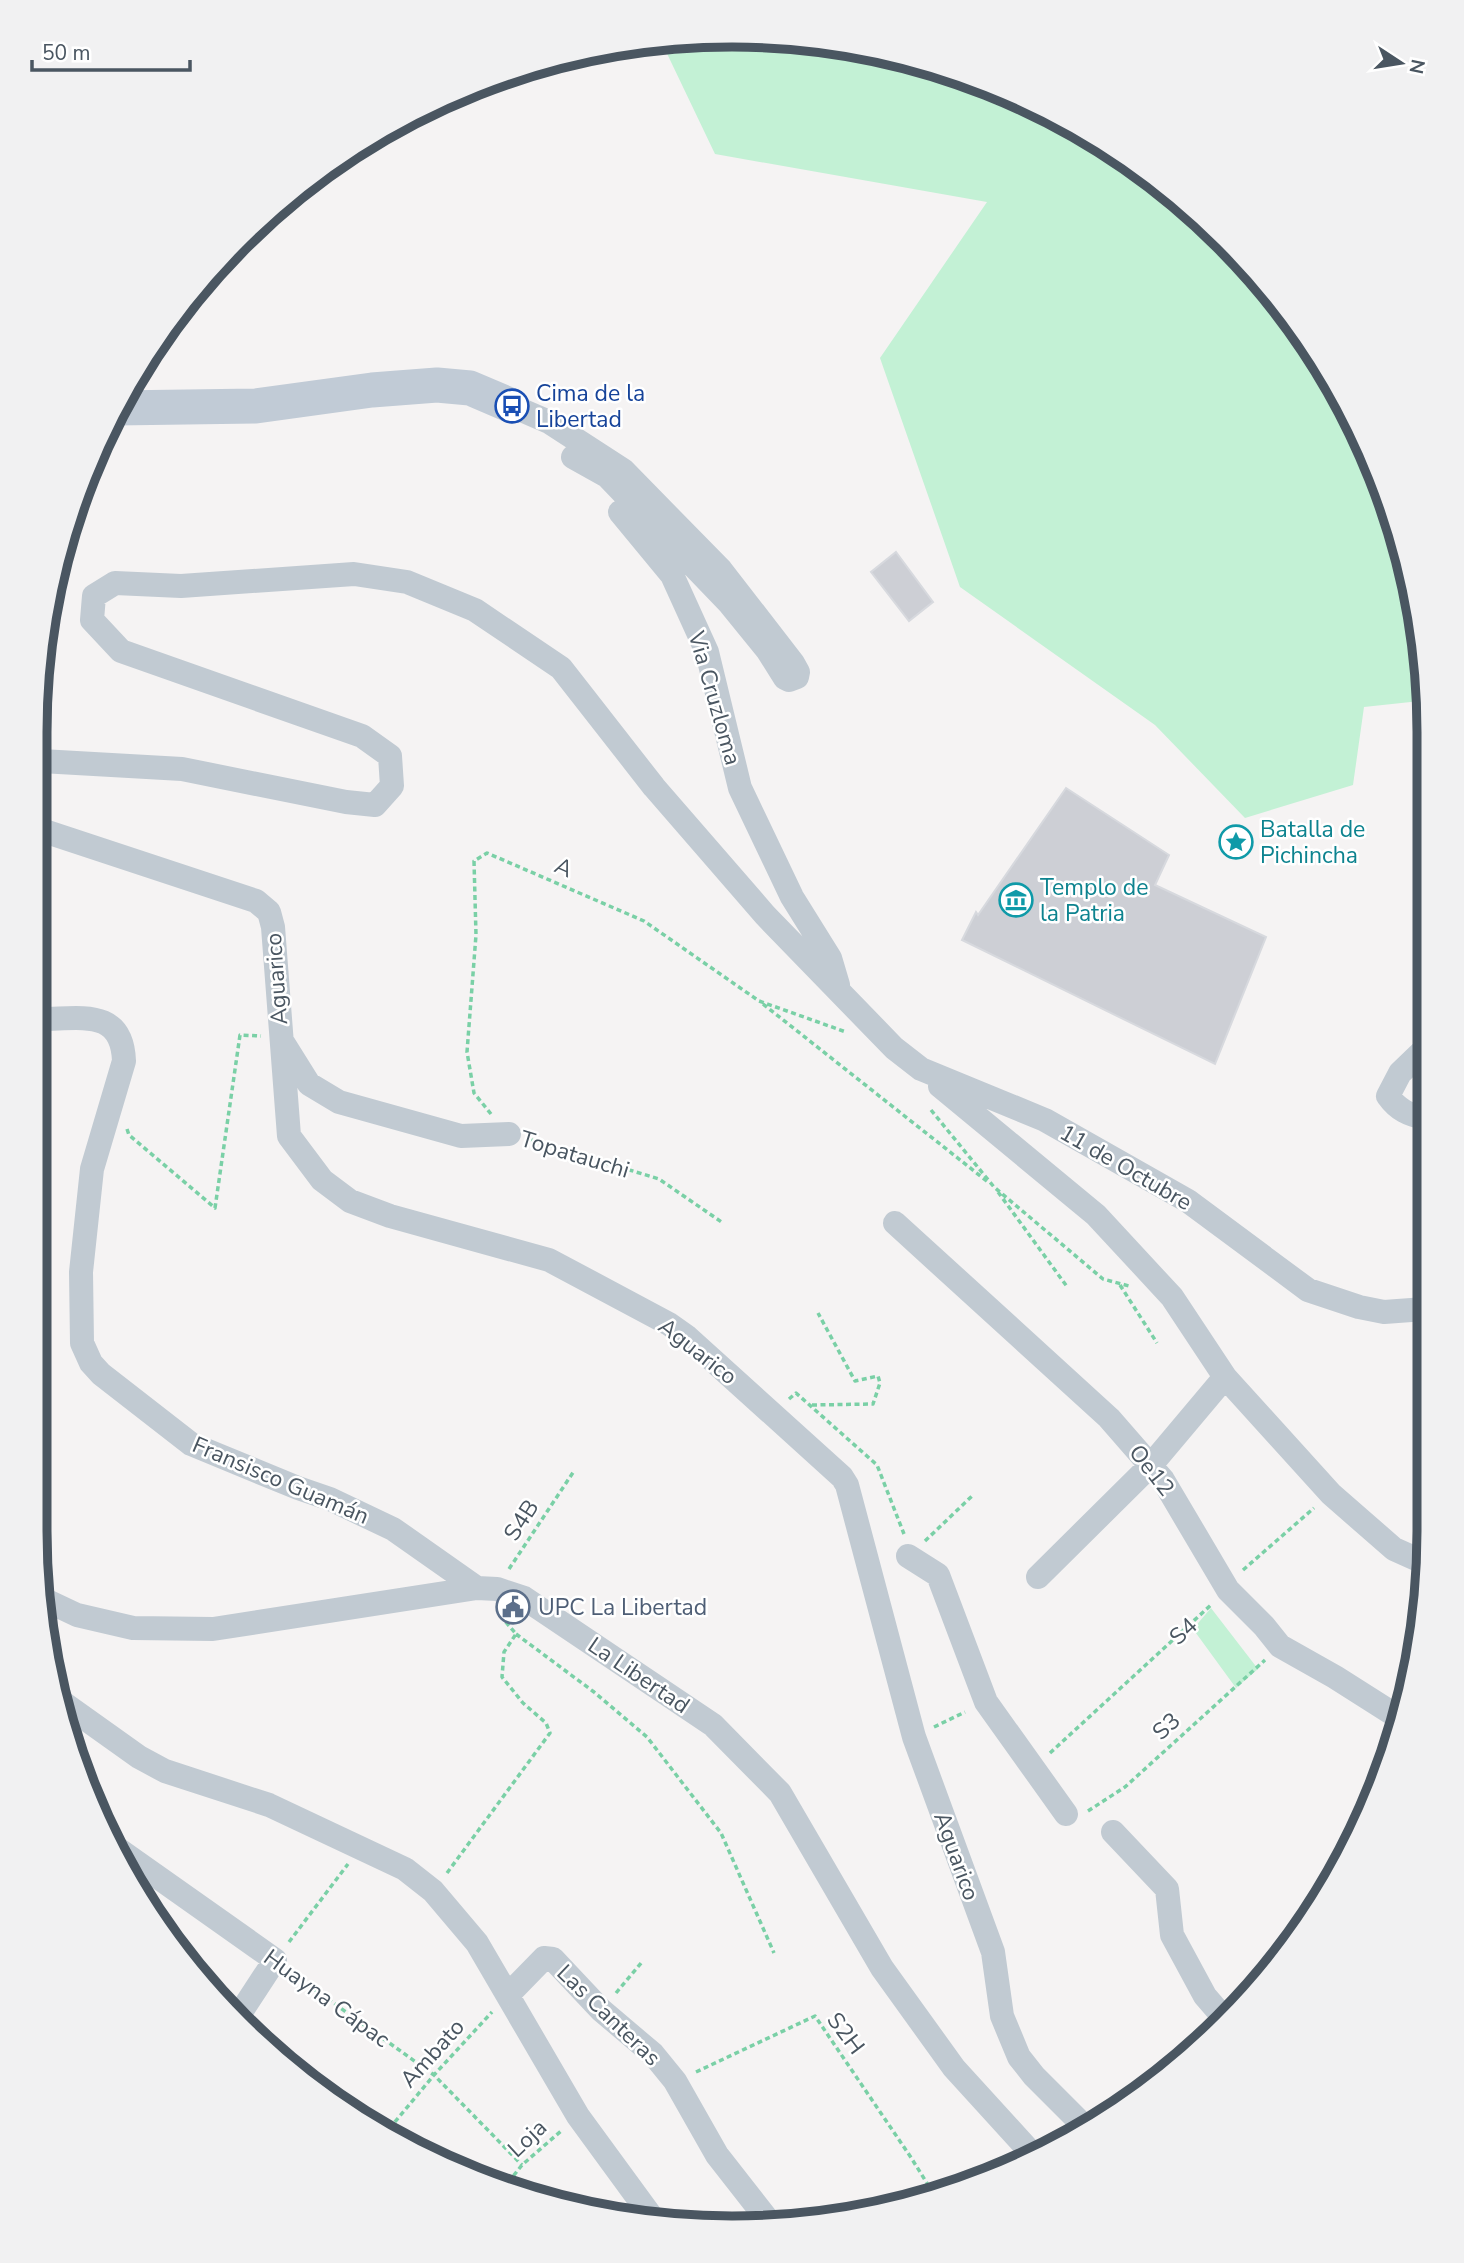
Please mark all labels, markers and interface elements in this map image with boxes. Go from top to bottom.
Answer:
scale bar [32,28,189,72]
north arrow [1366,28,1436,98]
text: 50 m [42,39,91,67]
text: N [1402,57,1431,76]
place label: Cima de la Libertad [536,378,645,435]
bus stop icon: Cima de la Libertad [493,387,531,425]
street label: Via Cruzloma [680,627,748,769]
place label: Batalla de Pichincha [1260,814,1365,871]
place icon: Batalla de Pichincha [1217,823,1255,861]
street label: A [550,850,578,885]
place label: Templo de la Patria [1040,872,1148,929]
museum icon: Templo de la Patria [997,881,1035,919]
street label: Aguarico [258,932,295,1026]
street label: 11 de Octubre [1054,1117,1198,1218]
street label: Topatauchi [516,1123,633,1186]
street label: Aguarico [652,1311,743,1392]
street label: Fransisco Guamán [188,1429,374,1532]
street label: Oe12 [1122,1438,1182,1502]
street label: S4B [497,1494,546,1547]
public building icon: UPC La Libertad [494,1588,532,1626]
place label: UPC La Libertad [538,1592,707,1623]
street label: S4 [1163,1611,1204,1652]
street label: La Libertad [582,1630,696,1721]
street label: S3 [1146,1706,1187,1747]
street label: Aguarico [926,1808,987,1905]
street label: Huayna Cápac [257,1942,396,2055]
street label: Las Canteras [550,1958,667,2073]
street label: S2H [820,2006,872,2061]
street label: Ambato [393,2012,472,2094]
street label: Loja [501,2112,554,2164]

